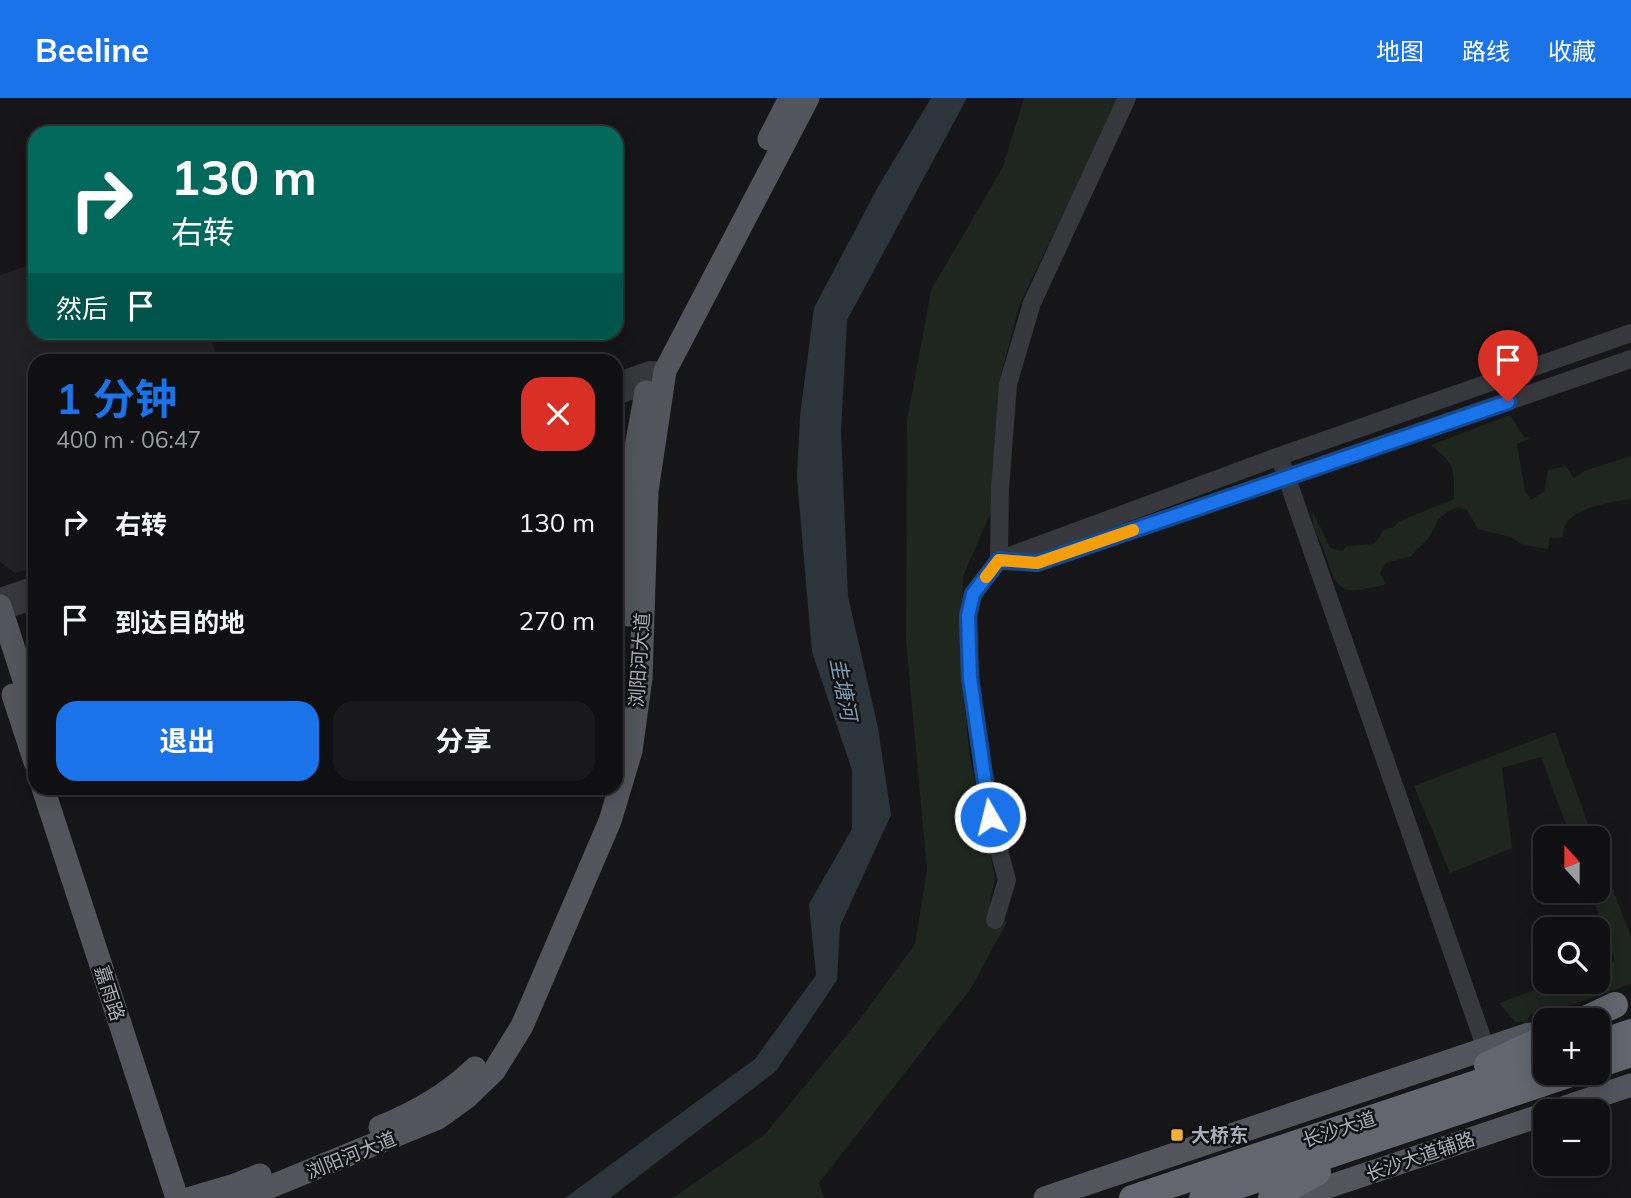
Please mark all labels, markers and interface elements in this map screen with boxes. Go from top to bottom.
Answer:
text: Beeline [35,29,149,70]
text: 地图 [1376,36,1424,66]
text: 路线 [1462,36,1510,66]
text: 收藏 [1548,36,1596,66]
text: 130 m [171,146,317,207]
icon: right [56,154,147,245]
text: 右转 [171,212,235,252]
icon: arrive [122,287,160,325]
text: 然后 [56,292,108,325]
pin [1478,330,1538,402]
icon: arrive [1489,341,1527,379]
text: 1 分钟 [56,372,177,425]
button: close [521,377,595,451]
text: 400 m · 06:47 [56,425,201,454]
icon: right [56,503,94,541]
text: 130 m [519,506,595,539]
text: 右转 [115,508,167,541]
icon: arrive [56,601,94,639]
text: 270 m [519,604,595,637]
text: 到达目的地 [115,606,245,639]
street label: 浏阳河大道 [624,612,654,708]
water label: 圭塘河 [825,656,864,726]
button: 退出 [56,701,319,781]
button: 分享 [333,701,595,781]
position arrow [953,780,1027,854]
north arrow [1533,826,1610,903]
map controls [1533,826,1610,1176]
button: search [1533,917,1610,994]
street label: 嘉雨路 [90,962,130,1024]
button: + [1533,1008,1610,1085]
button: − [1533,1099,1610,1176]
street label: 长沙大道 [1299,1106,1379,1152]
place label: 大桥东 [1191,1123,1248,1147]
street label: 浏阳河大道 [302,1126,400,1184]
street label: 长沙大道辅路 [1362,1126,1478,1186]
marker: 大桥东 [1169,1127,1185,1143]

